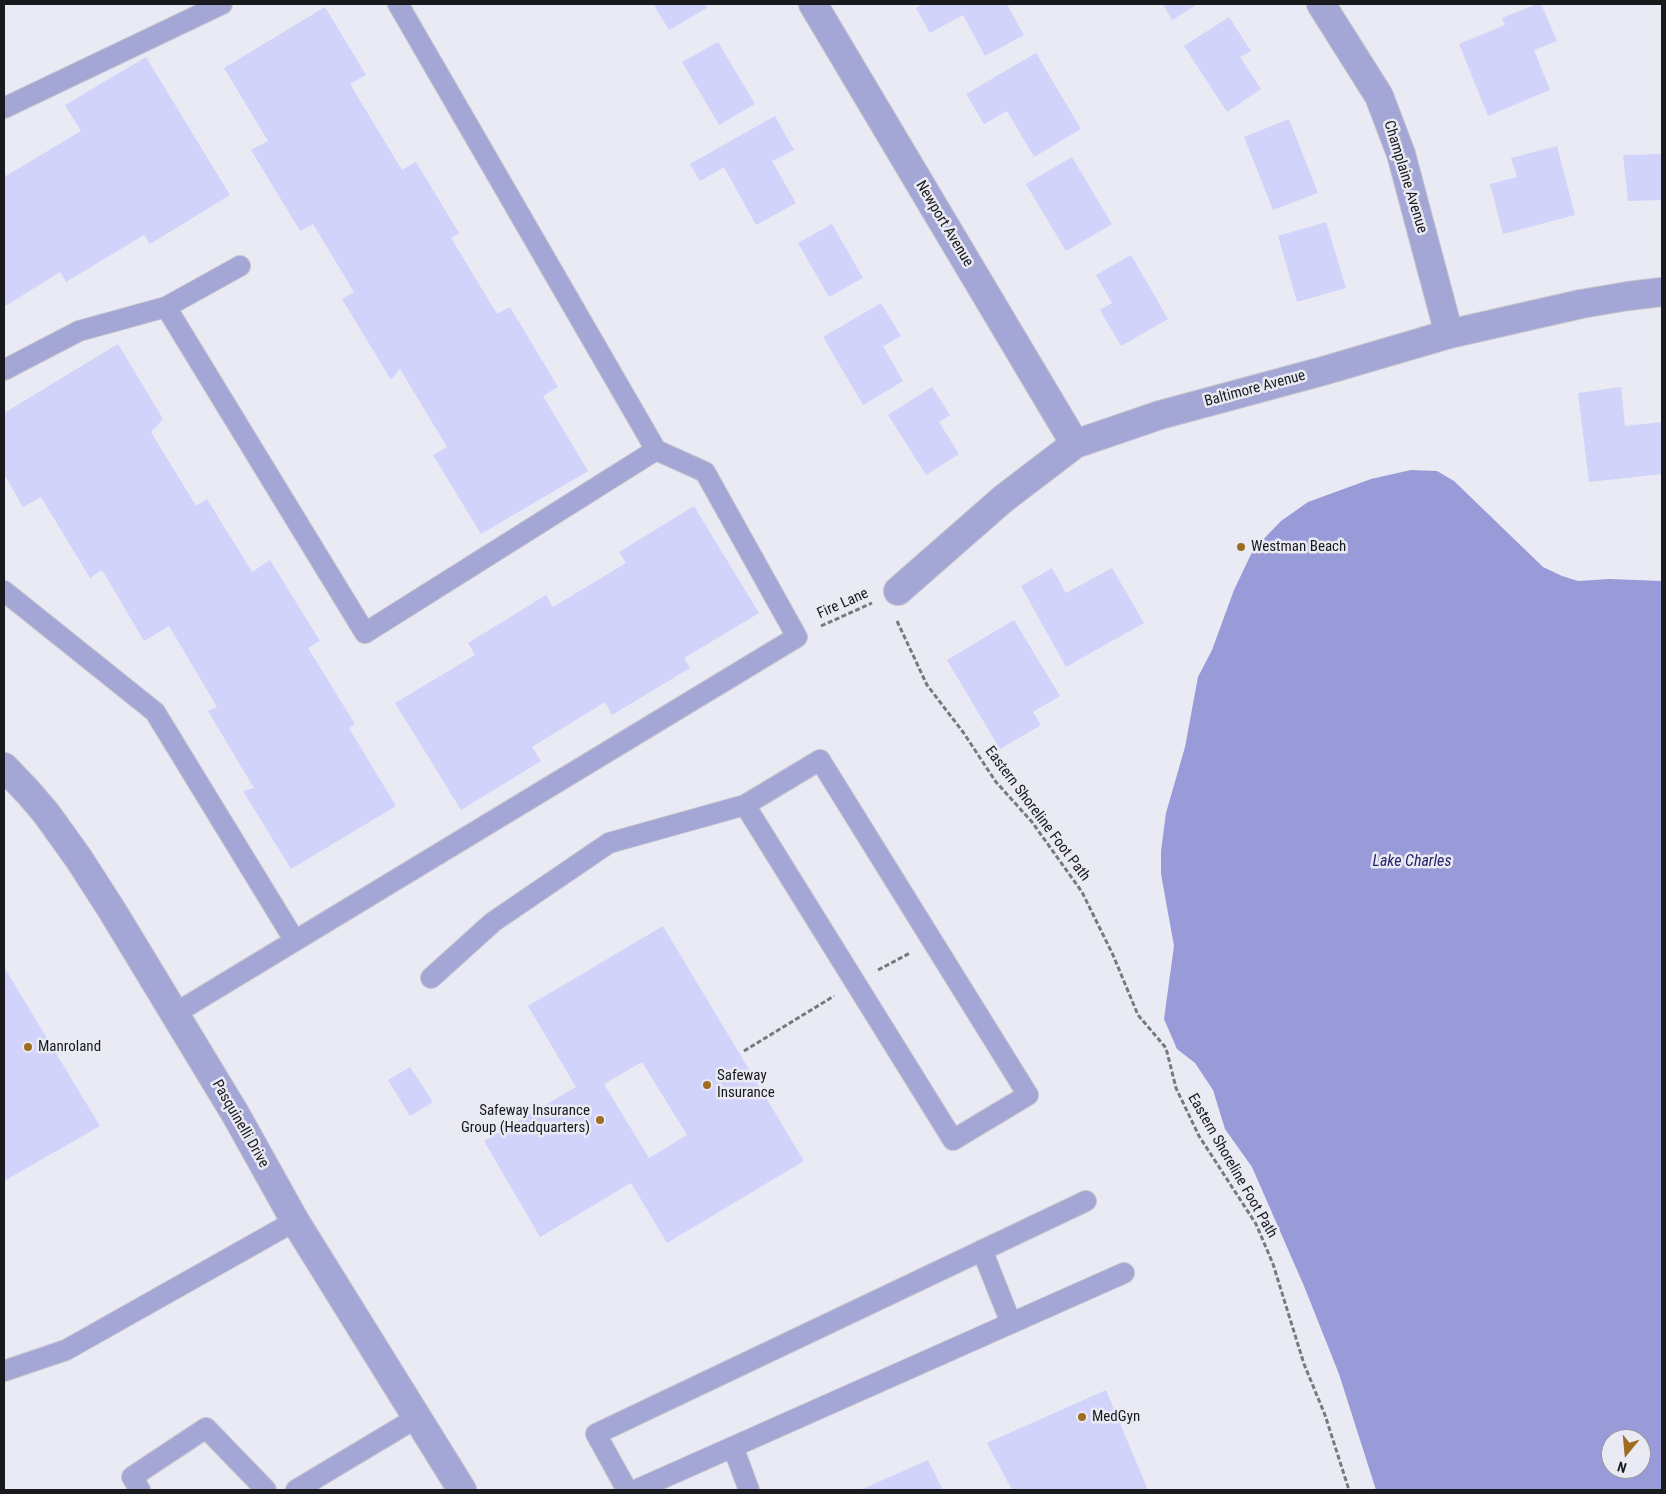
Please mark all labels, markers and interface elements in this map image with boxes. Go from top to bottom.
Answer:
street label: Champlaine Avenue [1379,119,1431,235]
street label: Newport Avenue [911,178,977,270]
street label: Baltimore Avenue [1203,367,1307,411]
place label: Westman Beach [1251,538,1346,556]
marker: Westman Beach [1235,541,1247,553]
street label: Fire Lane [815,585,871,623]
street label: Eastern Shoreline Foot Path [980,743,1094,885]
water label: Lake Charles [1373,852,1451,872]
place label: Manroland [38,1038,101,1056]
marker: Manroland [22,1041,34,1053]
place label: Safeway Insurance [717,1067,775,1102]
street label: Pasquinelli Drive [208,1077,272,1171]
marker: Safeway Insurance [701,1079,713,1091]
street label: Eastern Shoreline Foot Path [1183,1091,1281,1241]
place label: Safeway Insurance Group (Headquarters) [461,1102,590,1137]
marker: Safeway Insurance Group (Headquarters) [594,1114,606,1126]
place label: MedGyn [1092,1408,1140,1426]
marker: MedGyn [1076,1411,1088,1423]
north arrow [1601,1429,1651,1479]
text: N [1615,1458,1628,1476]

